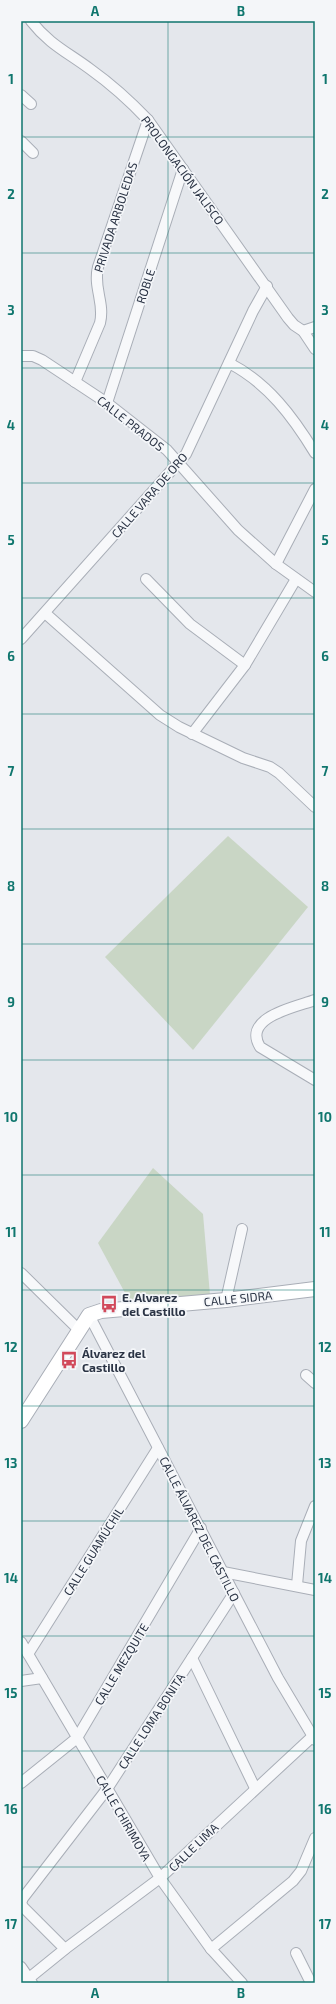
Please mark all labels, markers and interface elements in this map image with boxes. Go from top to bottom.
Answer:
text: A [91,3,100,19]
text: B [237,3,245,19]
text: 1 [8,71,14,87]
text: 1 [322,71,328,87]
street label: PROLONGACIÓN JALISCO [139,113,227,227]
street label: PRIVADA ARBOLEDAS [91,160,139,274]
text: 2 [7,186,15,202]
text: 2 [321,186,329,202]
street label: ROBLE [133,267,157,305]
text: 3 [7,302,15,318]
text: 3 [321,302,329,318]
street label: CALLE PRADOS [95,393,167,454]
text: 4 [7,417,15,433]
text: 4 [321,417,329,433]
street label: CALLE VARA DE ORO [108,450,190,540]
text: 5 [7,532,15,548]
text: 5 [321,532,329,548]
text: 6 [7,648,15,664]
text: 6 [321,648,329,664]
text: 7 [8,763,15,779]
text: 7 [322,763,329,779]
text: 8 [7,878,15,894]
text: 8 [321,878,329,894]
text: 9 [7,994,15,1010]
text: 9 [321,994,329,1010]
text: 10 [4,1109,18,1125]
text: 10 [318,1109,332,1125]
text: 11 [5,1224,17,1240]
text: 11 [319,1224,331,1240]
street label: CALLE SIDRA [203,1287,273,1309]
place label: E. Alvarez del Castillo [122,1290,186,1318]
bus stop icon: E. Alvarez del Castillo [99,1294,119,1314]
text: 12 [4,1339,18,1355]
text: 12 [318,1339,332,1355]
place label: Álvarez del Castillo [82,1346,146,1374]
bus stop icon: Álvarez del Castillo [59,1350,79,1370]
street label: CALLE ÁLVAREZ DEL CASTILLO [157,1454,243,1604]
text: 13 [5,1455,18,1471]
text: 13 [319,1455,332,1471]
street label: CALLE GUAMÚCHIL [60,1504,126,1598]
text: 14 [4,1570,18,1586]
text: 14 [318,1570,332,1586]
street label: CALLE MEZQUITE [91,1620,152,1708]
street label: CALLE LOMA BONITA [115,1670,187,1771]
text: 15 [5,1685,17,1701]
text: 15 [319,1685,331,1701]
street label: CALLE CHIRIMOYA [94,1773,154,1864]
text: 16 [4,1801,18,1817]
text: 16 [318,1801,332,1817]
street label: CALLE LIMA [165,1820,221,1874]
text: 17 [5,1916,17,1932]
text: 17 [319,1916,331,1932]
text: A [91,1985,100,2001]
text: B [237,1985,245,2001]

